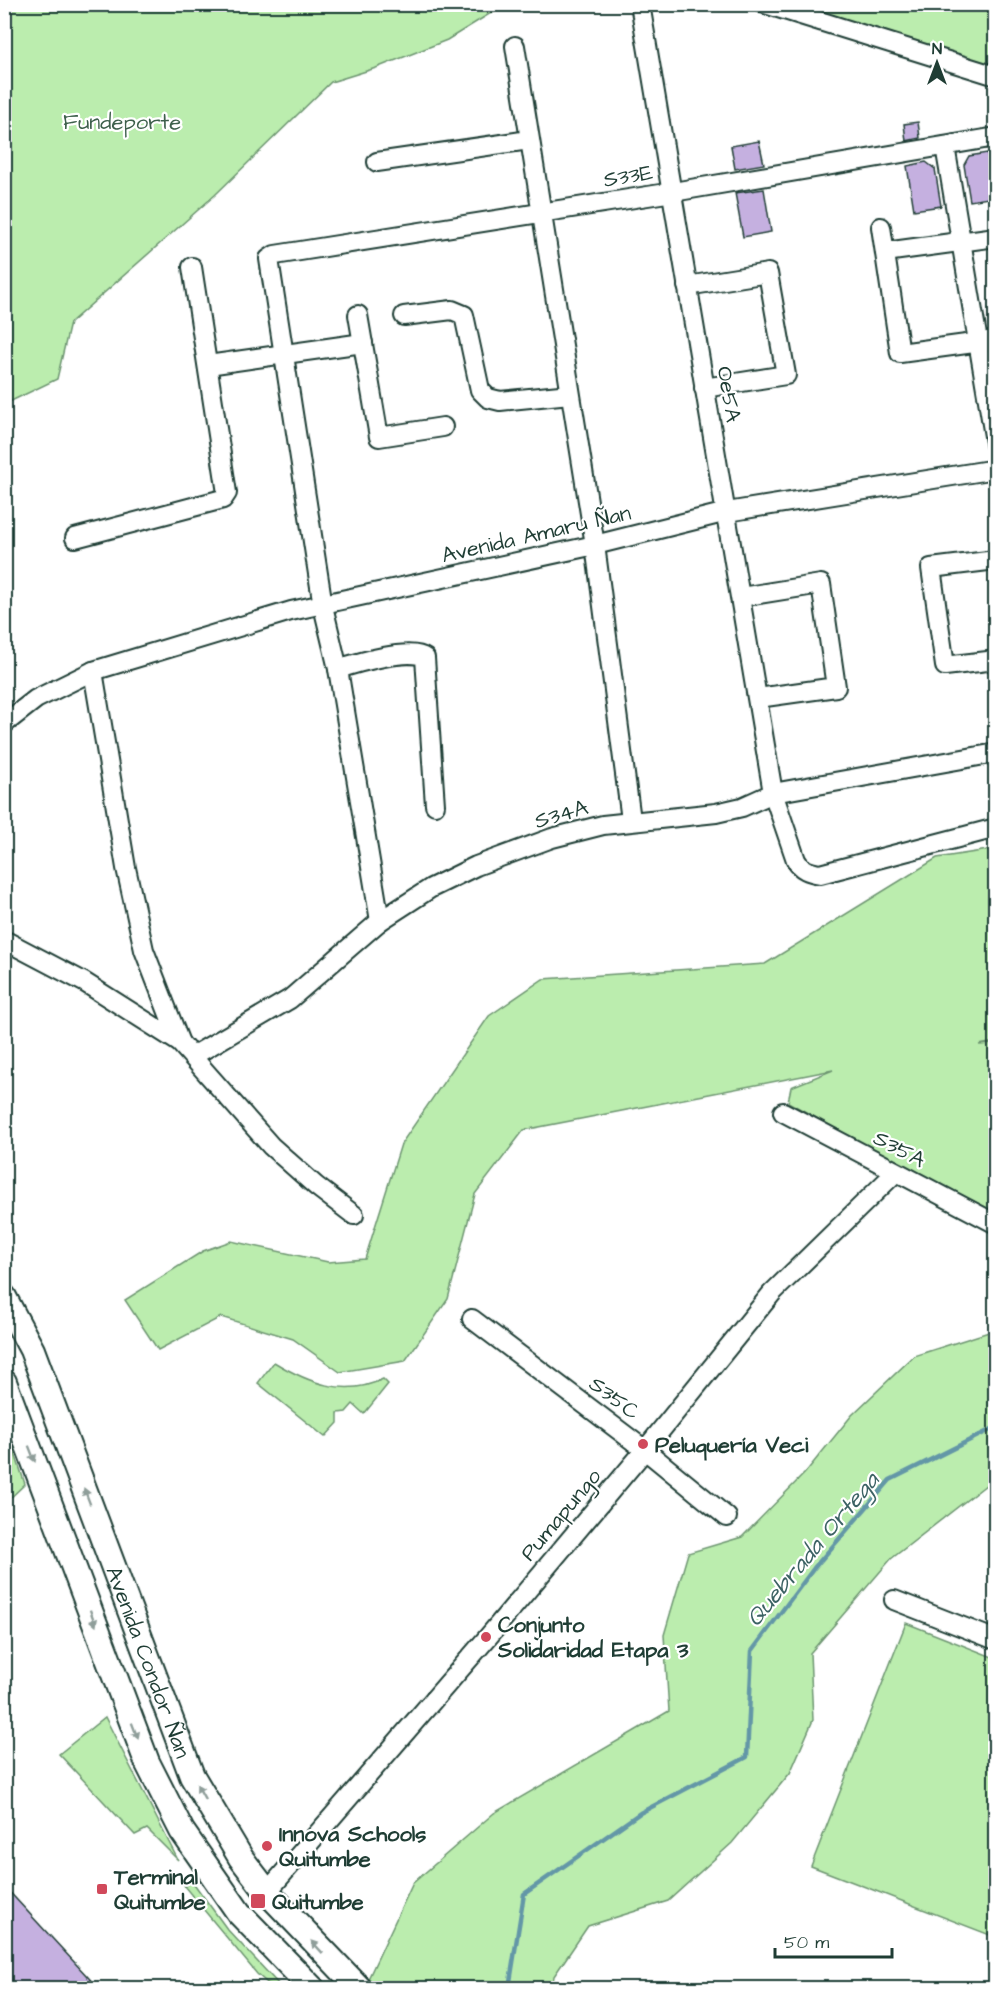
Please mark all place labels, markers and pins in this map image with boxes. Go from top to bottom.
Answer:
place label: Peluquería Veci [655,1430,809,1461]
marker: Peluquería Veci [636,1437,650,1451]
place label: Conjunto Solidaridad Etapa 3 [497,1610,689,1666]
marker: Conjunto Solidaridad Etapa 3 [479,1630,493,1644]
place label: Innova Schools Quitumbe [279,1819,426,1875]
marker: Innova Schools Quitumbe [260,1839,274,1853]
place label: Terminal Quitumbe [113,1862,206,1918]
marker: Terminal Quitumbe [95,1882,109,1896]
place label: Quitumbe [272,1887,364,1918]
marker: Quitumbe [249,1892,267,1910]

